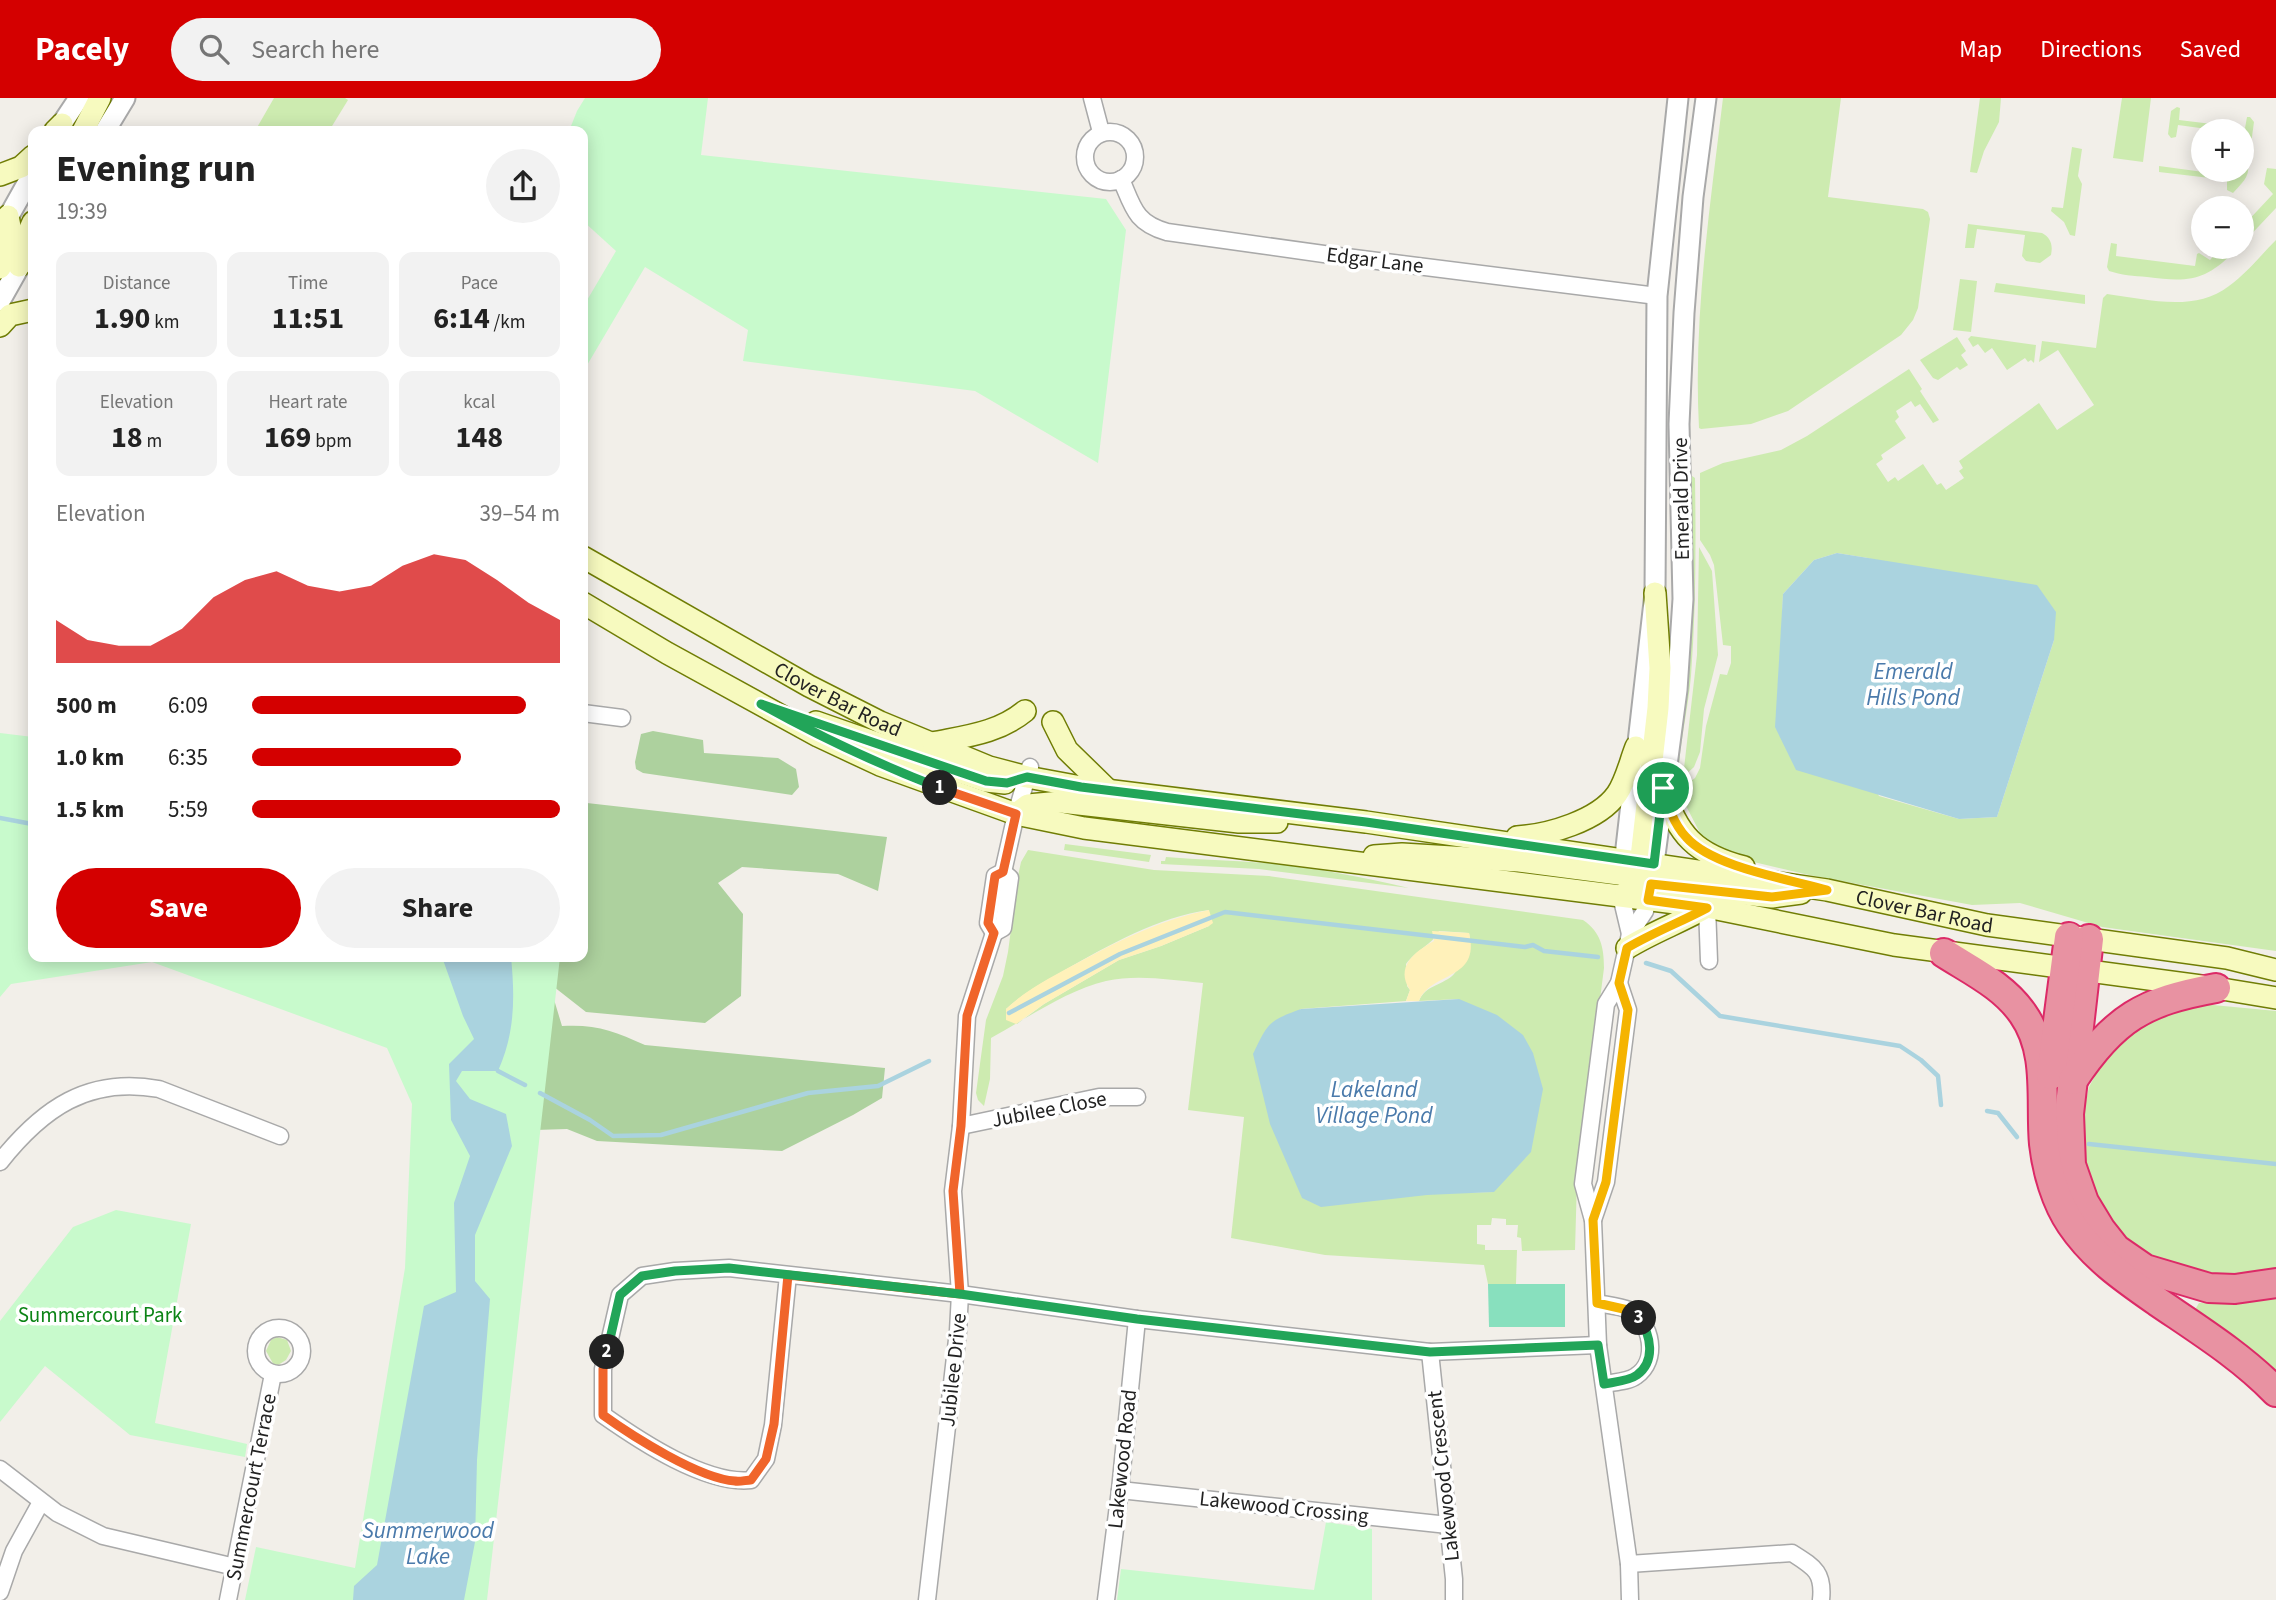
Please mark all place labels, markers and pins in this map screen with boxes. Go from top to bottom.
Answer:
pin [1633,758,1693,818]
pin: 1 [922,770,958,806]
pin: 3 [1622,1300,1656,1336]
pin: 2 [590,1334,624,1370]

